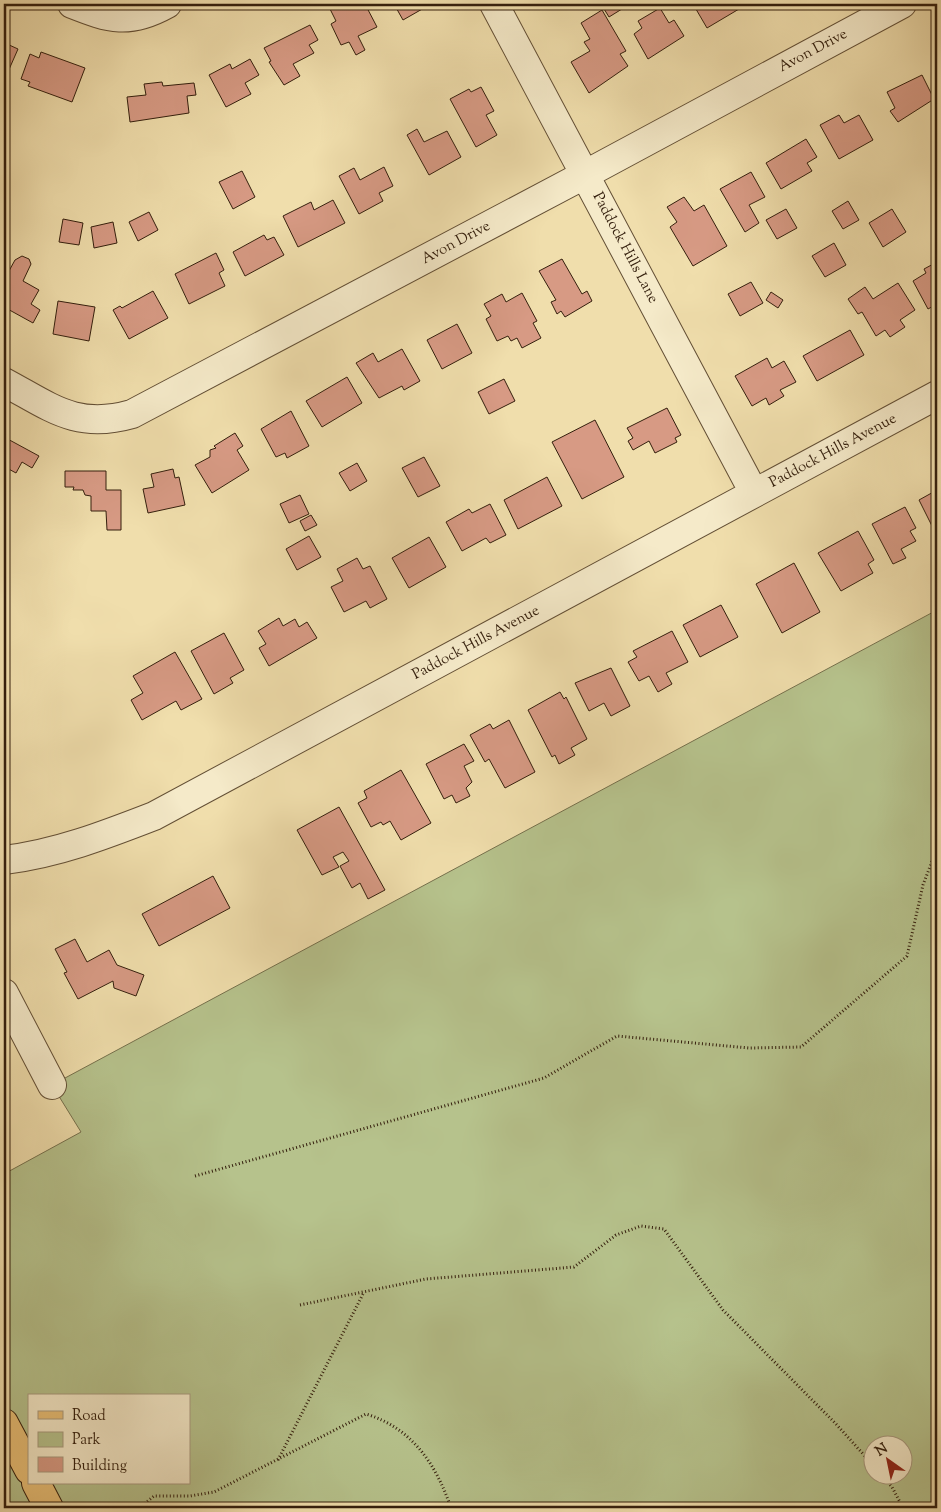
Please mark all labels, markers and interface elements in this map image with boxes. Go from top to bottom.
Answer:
street label: Avon Drive [775,24,851,78]
street label: Paddock Hills Lane [587,189,663,307]
street label: Avon Drive [418,216,494,270]
street label: Paddock Hills Avenue [766,408,900,494]
street label: Paddock Hills Avenue [409,600,543,686]
legend [28,1394,190,1484]
text: Road [72,1406,106,1427]
text: Park [72,1430,101,1451]
north arrow [864,1434,914,1484]
text: N [872,1439,892,1462]
text: Building [72,1456,127,1477]

